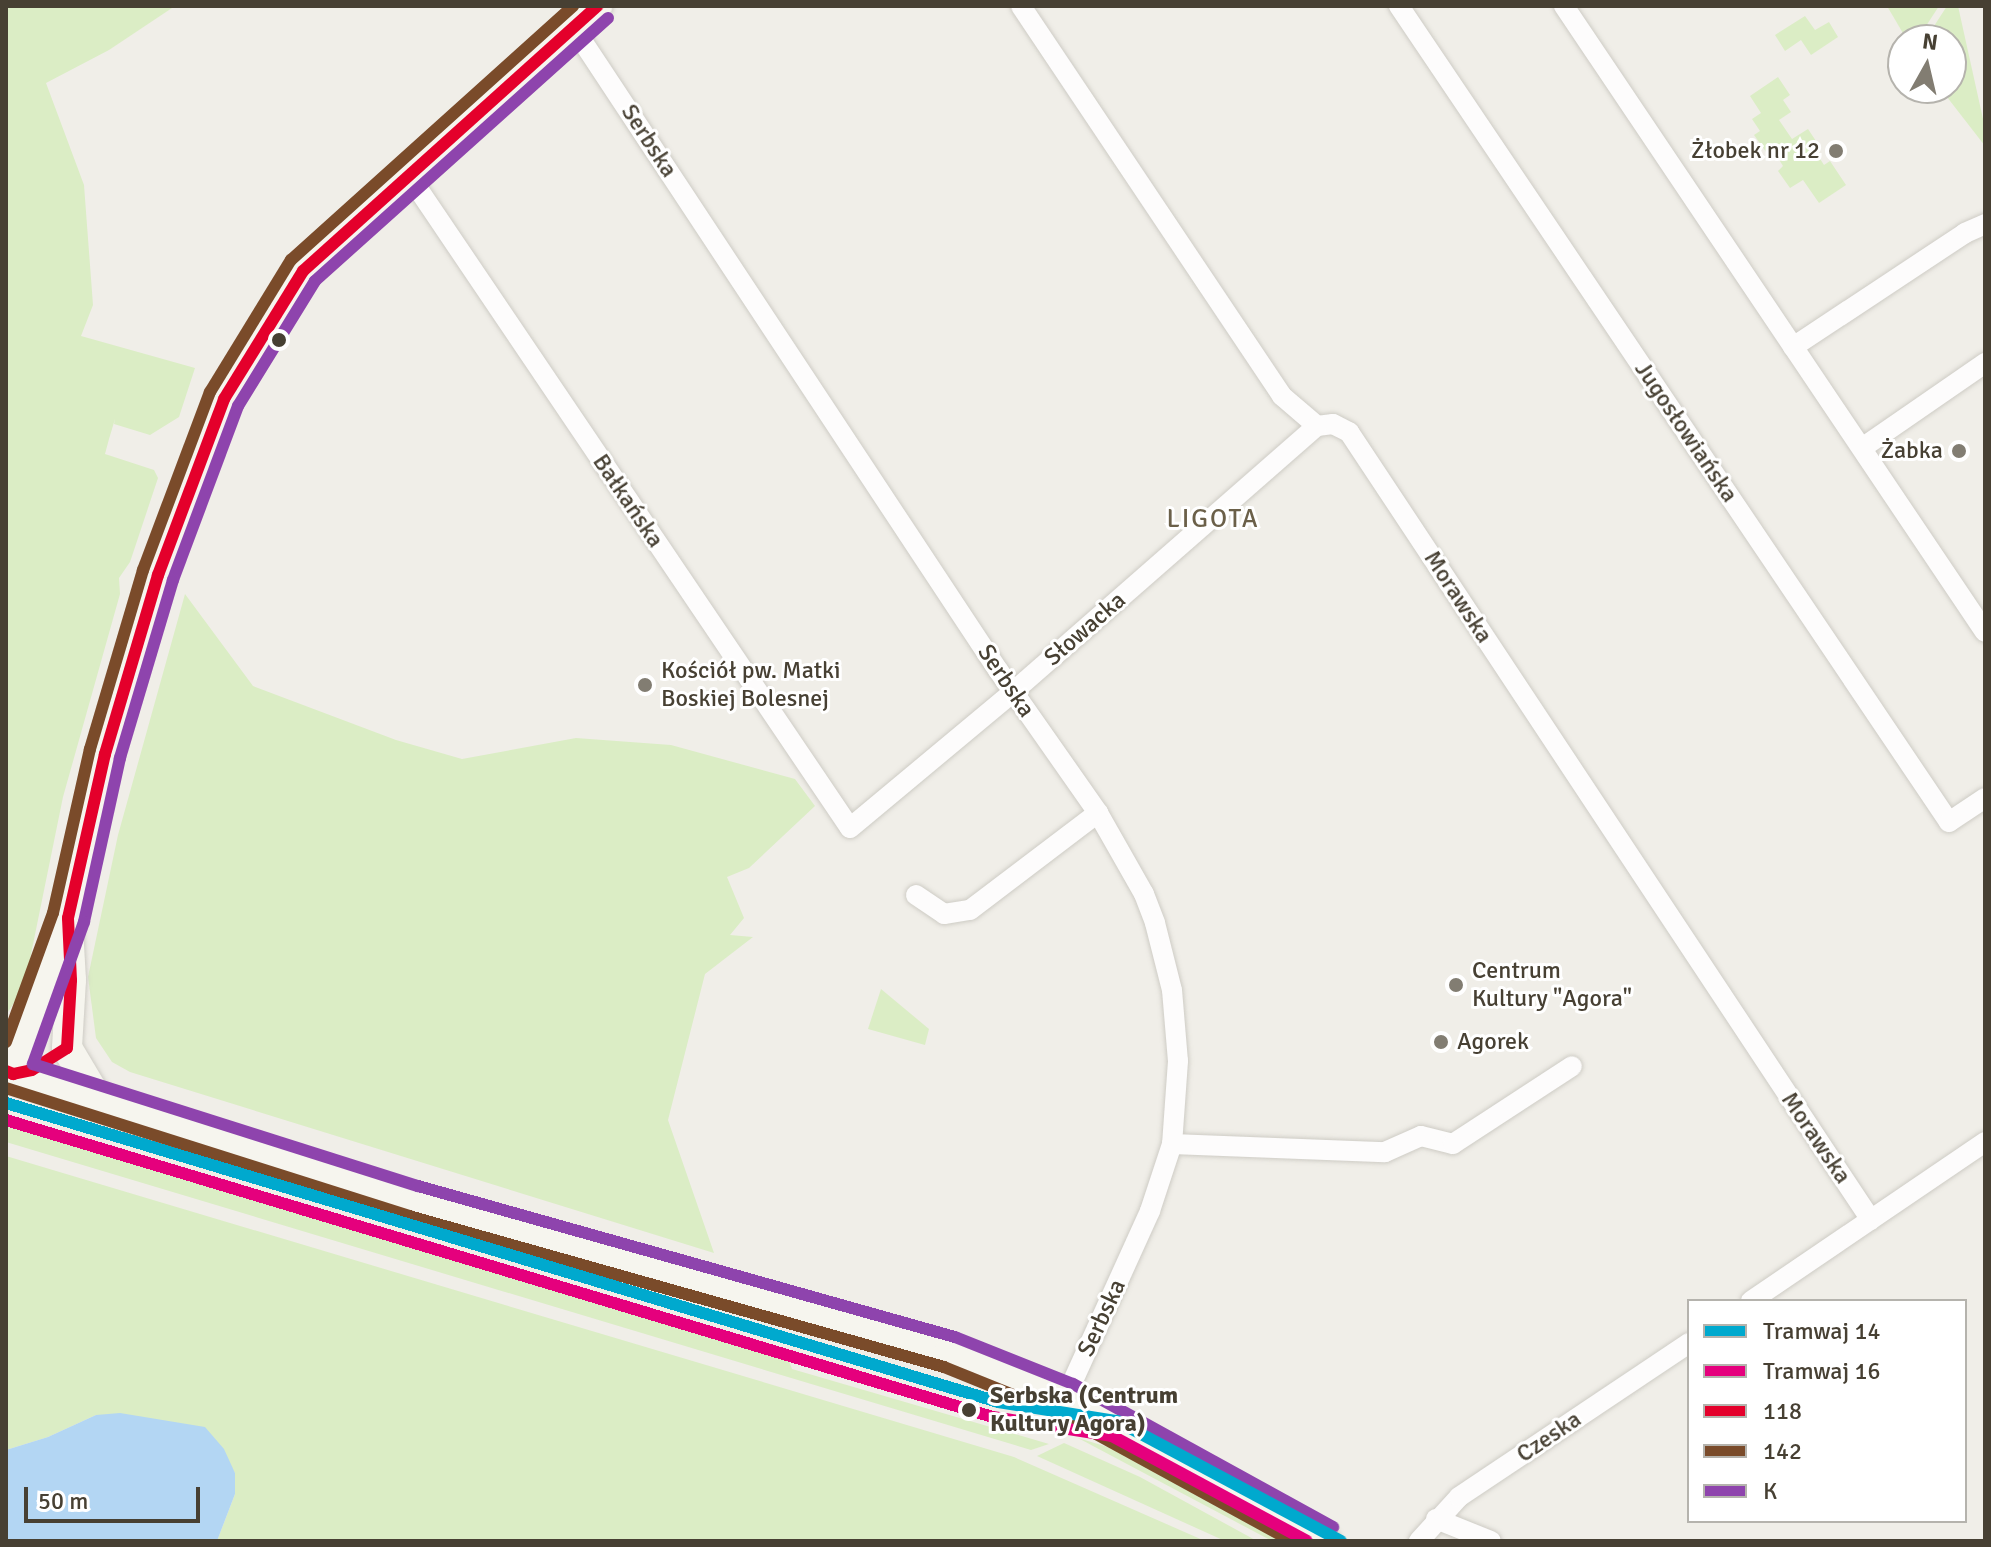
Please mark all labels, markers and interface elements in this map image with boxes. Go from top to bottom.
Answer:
north arrow [1887,24,1967,104]
text: N [1921,27,1940,56]
street label: Serbska [615,99,683,183]
place label: Żłobek nr 12 [1691,137,1820,165]
marker: Żłobek nr 12 [1827,142,1845,160]
unlabelled marker [271,332,287,348]
street label: Jugosłowiańska [1628,356,1744,508]
place label: Żabka [1881,437,1943,465]
marker: Żabka [1950,442,1968,460]
street label: Bałkańska [586,449,670,553]
district label: LIGOTA [1166,504,1260,536]
street label: Morawska [1417,545,1499,649]
street label: Słowacka [1038,586,1132,672]
street label: Serbska [971,639,1041,723]
place label: Kościół pw. Matki Boskiej Bolesnej [661,657,840,713]
marker: Kościół pw. Matki Boskiej Bolesnej [636,676,654,694]
place label: Centrum Kultury "Agora" [1472,957,1632,1013]
marker: Centrum Kultury "Agora" [1447,976,1465,994]
place label: Agorek [1457,1028,1529,1056]
marker: Agorek [1432,1033,1450,1051]
street label: Morawska [1775,1087,1857,1189]
street label: Serbska [1072,1275,1132,1361]
legend [1687,1299,1967,1523]
text: Tramwaj 14 [1763,1316,1880,1346]
text: Tramwaj 16 [1763,1356,1880,1386]
place label: Serbska (Centrum Kultury Agora) [990,1382,1178,1438]
marker: Serbska (Centrum Kultury Agora) [955,1396,983,1424]
text: 118 [1763,1396,1802,1426]
street label: Czeska [1511,1405,1587,1469]
text: 142 [1763,1436,1802,1466]
scale bar [28,1471,204,1521]
text: K [1763,1476,1777,1506]
text: 50 m [38,1486,88,1516]

